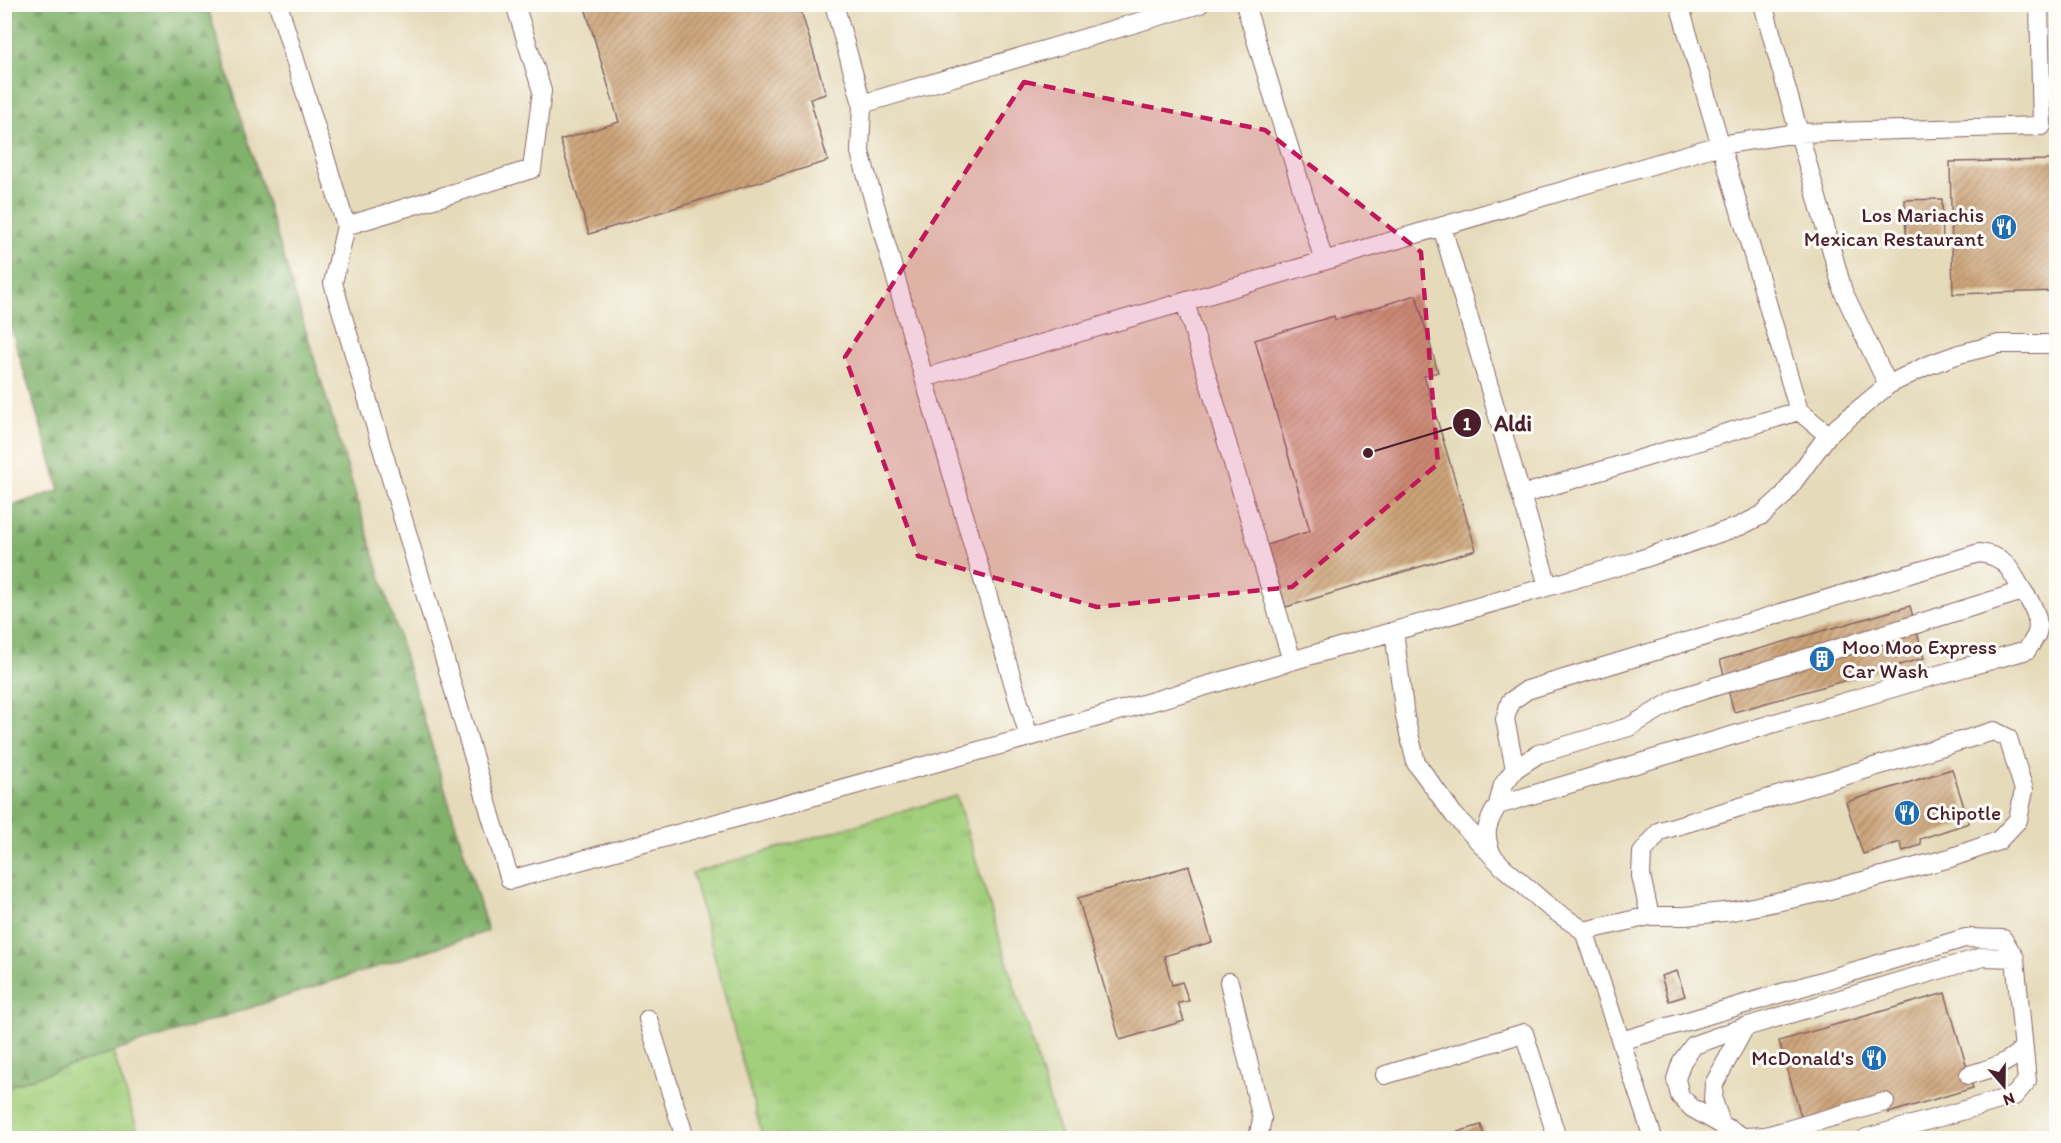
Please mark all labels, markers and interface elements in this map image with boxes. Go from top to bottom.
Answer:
place label: Los Mariachis Mexican Restaurant [1804,202,1984,251]
restaurant icon: Los Mariachis Mexican Restaurant [1989,212,2019,242]
callout: Aldi [1452,403,1544,443]
text: Aldi [1493,410,1532,437]
text: 1 [1463,413,1472,435]
place label: Moo Moo Express Car Wash [1842,634,1997,683]
building icon: Moo Moo Express Car Wash [1807,644,1837,674]
restaurant icon: Chipotle [1892,798,1922,828]
place label: Chipotle [1926,800,2001,825]
restaurant icon: McDonald's [1859,1043,1889,1073]
place label: McDonald's [1751,1045,1854,1070]
north arrow [1974,1056,2034,1116]
text: N [2001,1089,2017,1110]

